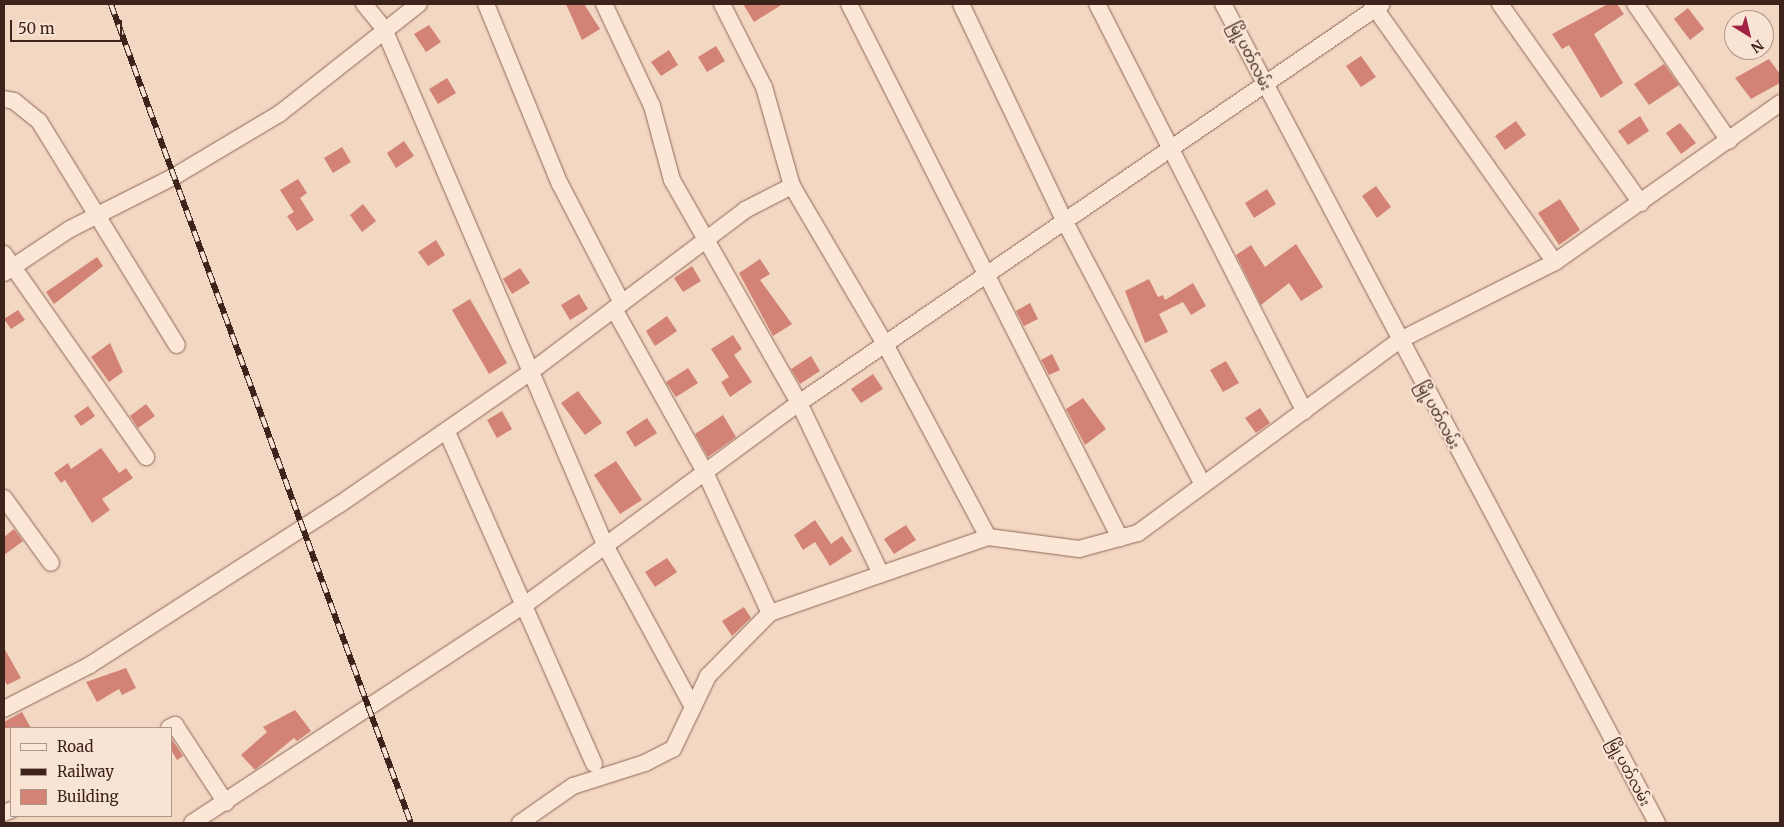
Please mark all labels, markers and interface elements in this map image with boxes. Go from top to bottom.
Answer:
scale bar [12,10,125,42]
north arrow [1724,10,1774,60]
text: 50 m [18,19,55,38]
street label: မြို့ပတ်လမ်း [1226,19,1274,93]
text: N [1747,36,1767,57]
street label: မြို့ပတ်လမ်း [1413,378,1463,452]
legend [10,727,172,817]
street label: မြို့ပတ်လမ်း [1604,735,1654,809]
text: Road [57,737,93,756]
text: Railway [57,762,114,781]
text: Building [57,787,119,806]

